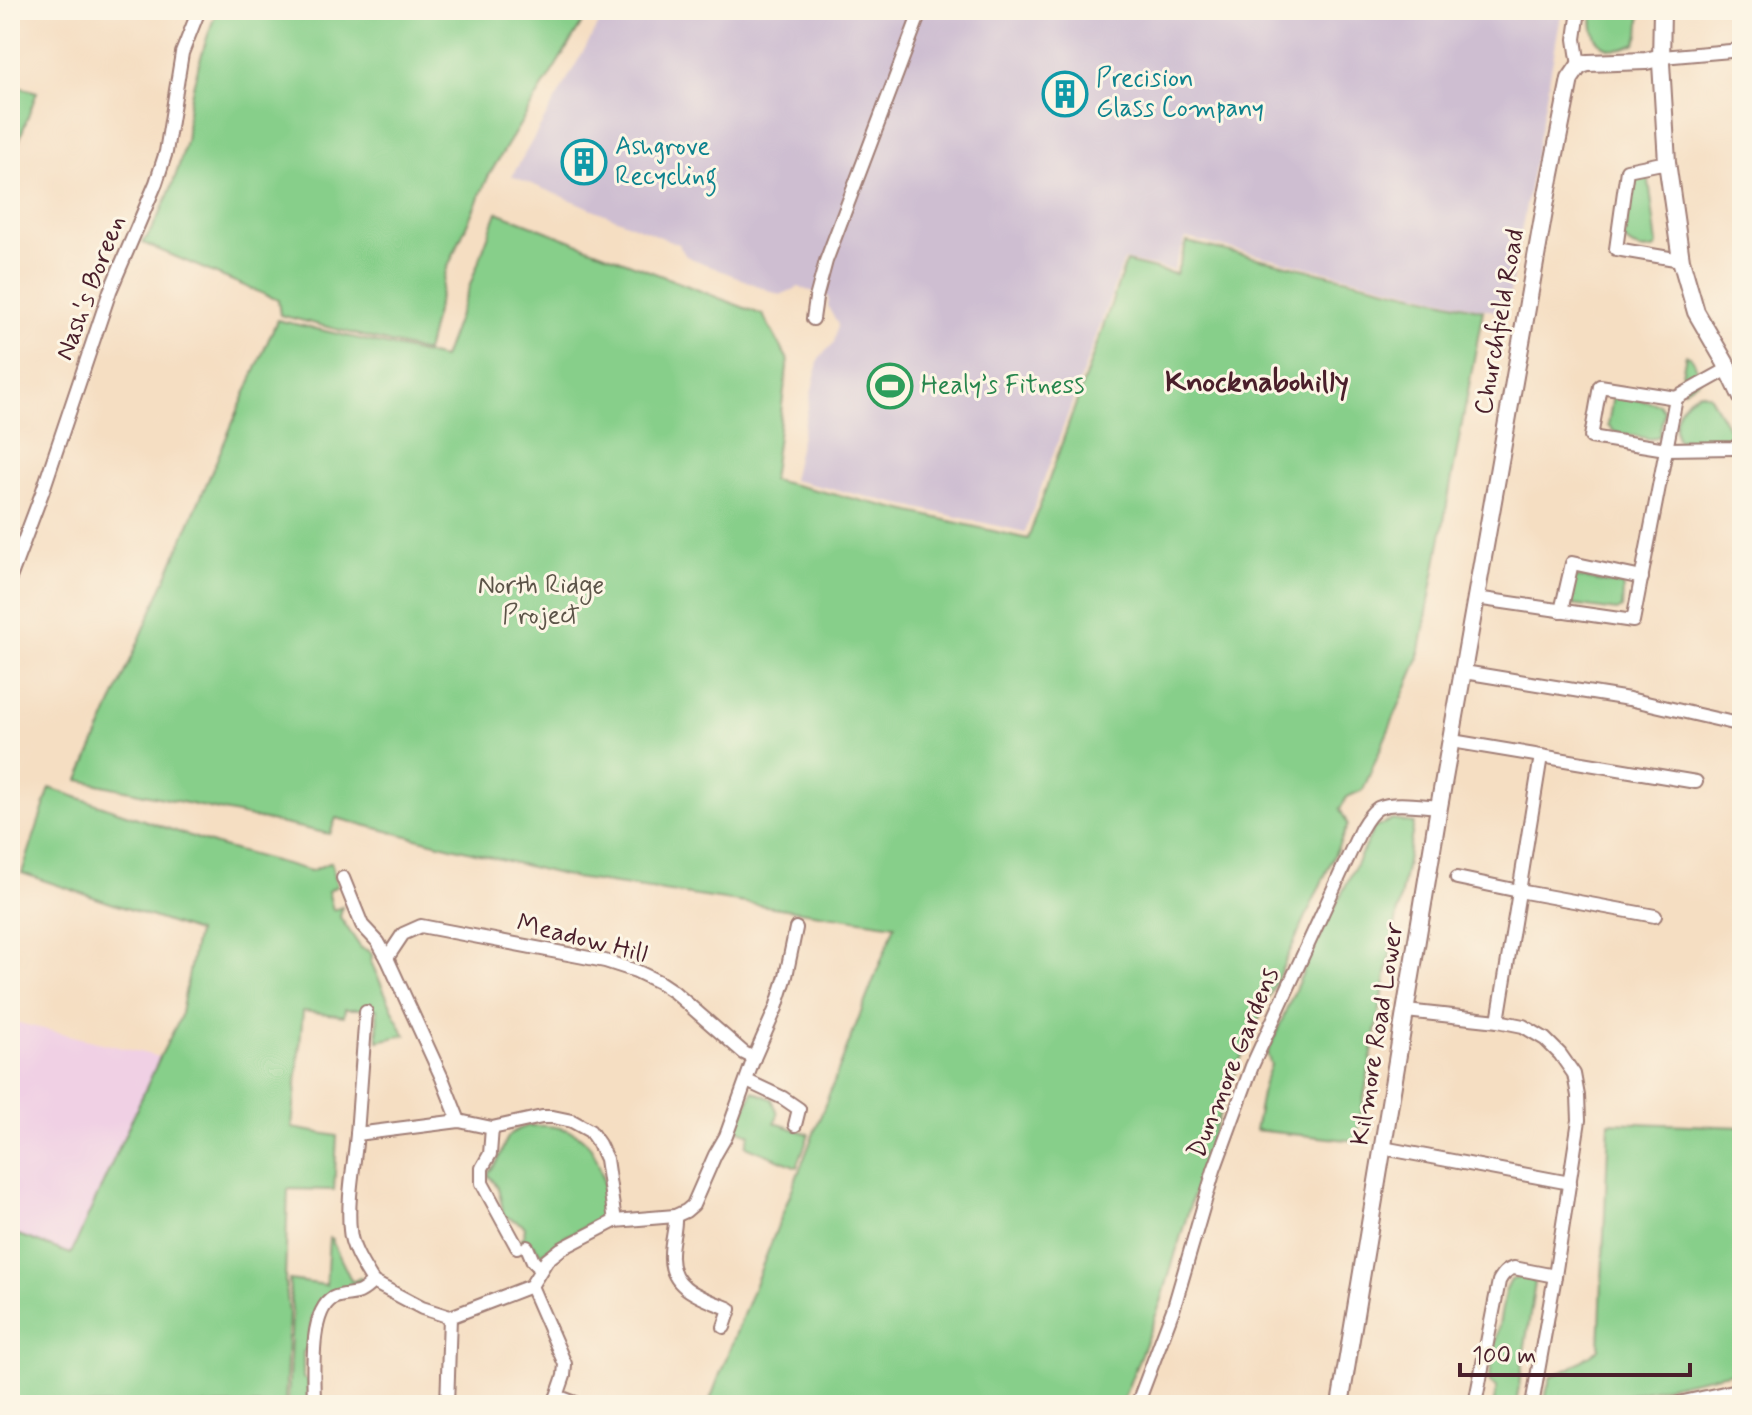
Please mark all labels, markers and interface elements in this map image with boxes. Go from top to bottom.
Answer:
place label: Precision Glass Company [1096,62,1264,126]
building icon: Precision Glass Company [1041,70,1089,118]
place label: Ashgrove Recycling [615,130,717,197]
building icon: Ashgrove Recycling [560,138,608,186]
street label: Nash's Boreen [48,211,134,365]
street label: Churchfield Road [1467,226,1533,418]
sports icon: Healy’s Fitness [866,362,914,410]
district label: Knocknabohilly [1165,363,1349,402]
place label: Healy’s Fitness [921,369,1084,403]
park label: North Ridge Project [478,569,604,633]
street label: Meadow Hill [513,906,651,972]
street label: Kilmore Road Lower [1344,919,1413,1148]
street label: Dunmore Gardens [1180,963,1288,1163]
scale bar [1460,1327,1690,1377]
text: 100 m [1472,1341,1536,1372]

